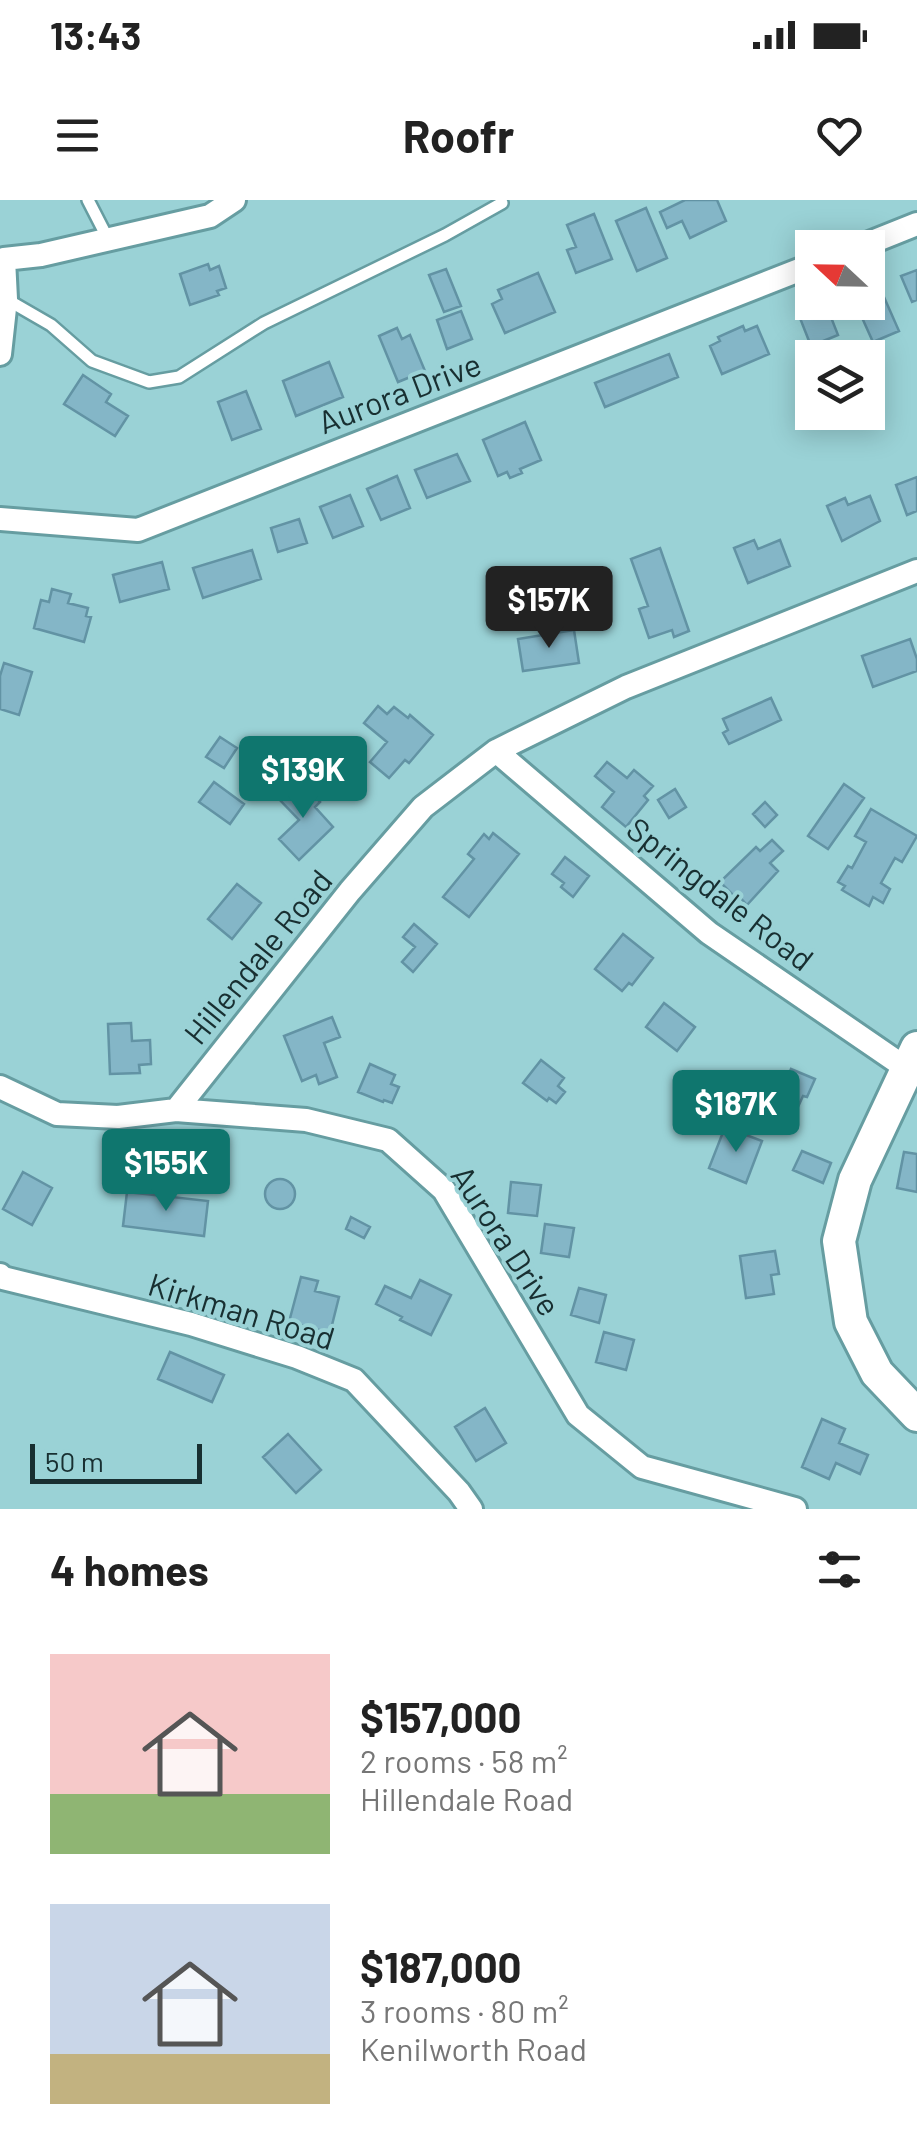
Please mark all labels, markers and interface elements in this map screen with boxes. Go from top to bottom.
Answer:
text: 13:43 [50,12,141,58]
icon: menu [50,108,105,163]
text: Roofr [403,108,514,162]
icon: heart [812,108,867,163]
north arrow [795,230,885,320]
map controls [795,230,885,430]
button: layers [795,340,885,430]
street label: Aurora Drive [312,344,486,440]
pin: $157K [479,566,619,651]
text: $157K [508,579,590,617]
pin: $139K [233,736,373,821]
text: $139K [261,749,345,787]
street label: Springdale Road [620,808,822,978]
street label: Hillendale Road [175,861,339,1051]
pin: $187K [666,1070,806,1155]
text: $187K [695,1083,777,1121]
pin: $155K [96,1129,236,1214]
text: $155K [124,1142,208,1180]
street label: Aurora Drive [444,1158,570,1322]
street label: Kirkman Road [144,1264,340,1356]
scale bar [30,1439,202,1484]
text: 50 m [45,1444,104,1478]
icon: filters [812,1542,867,1597]
text: 4 homes [50,1544,209,1594]
text: $157,000 [360,1691,521,1741]
icon: home [130,1694,250,1814]
text: 2 rooms · 58 m² [360,1741,568,1779]
text: Hillendale Road [360,1779,573,1817]
text: $187,000 [360,1941,522,1991]
icon: home [130,1944,250,2064]
text: 3 rooms · 80 m² [360,1991,569,2029]
text: Kenilworth Road [360,2029,587,2067]

